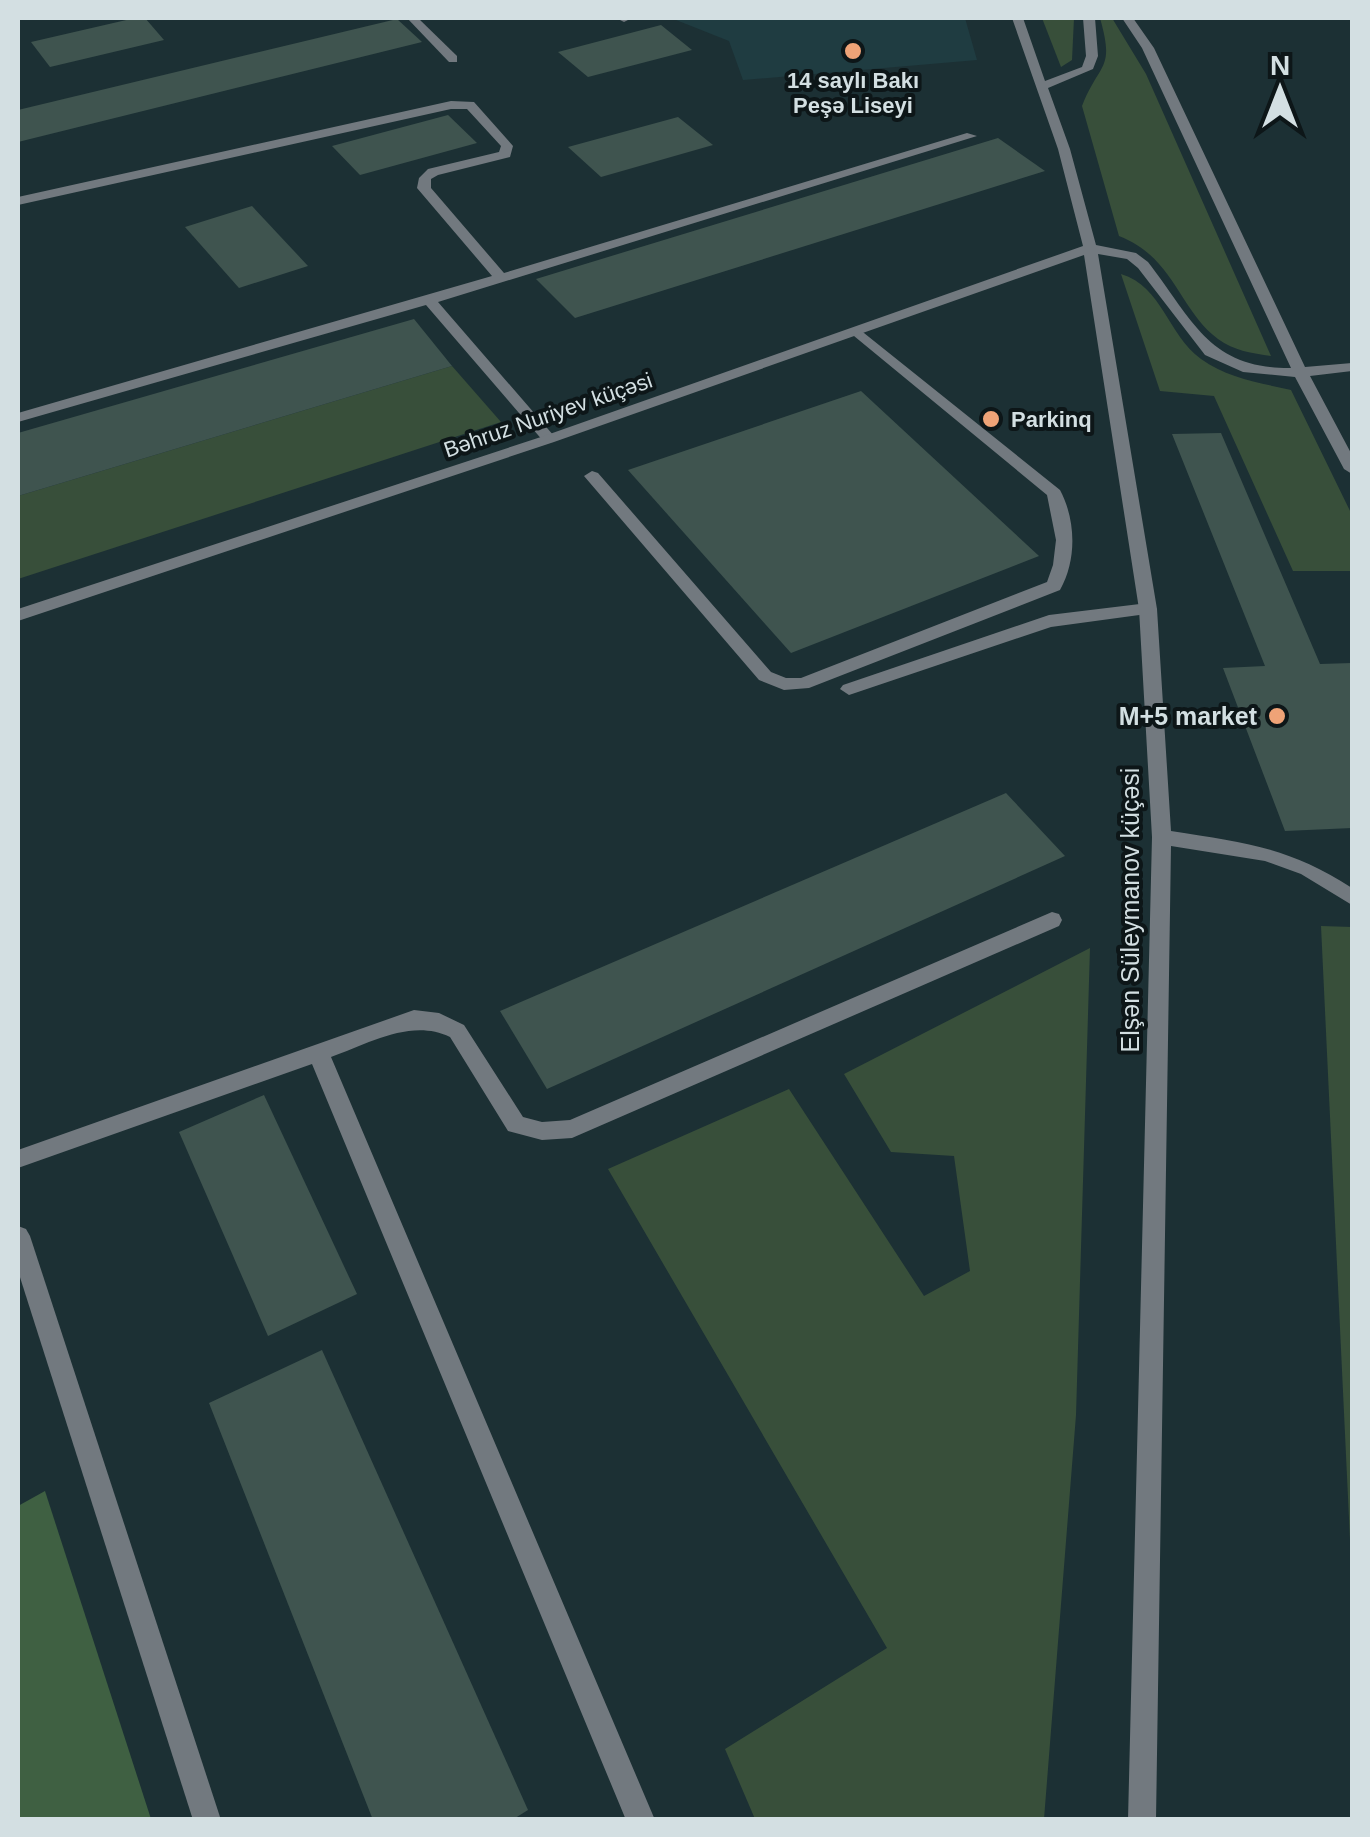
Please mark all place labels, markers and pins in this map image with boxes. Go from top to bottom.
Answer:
marker: 14 saylı Bakı Peşə Liseyi [842,40,864,62]
place label: 14 saylı Bakı Peşə Liseyi [787,68,919,118]
place label: Parkinq [1011,407,1092,432]
marker: Parkinq [980,408,1002,430]
place label: М+5 market [1119,702,1258,730]
marker: М+5 market [1266,705,1288,727]

